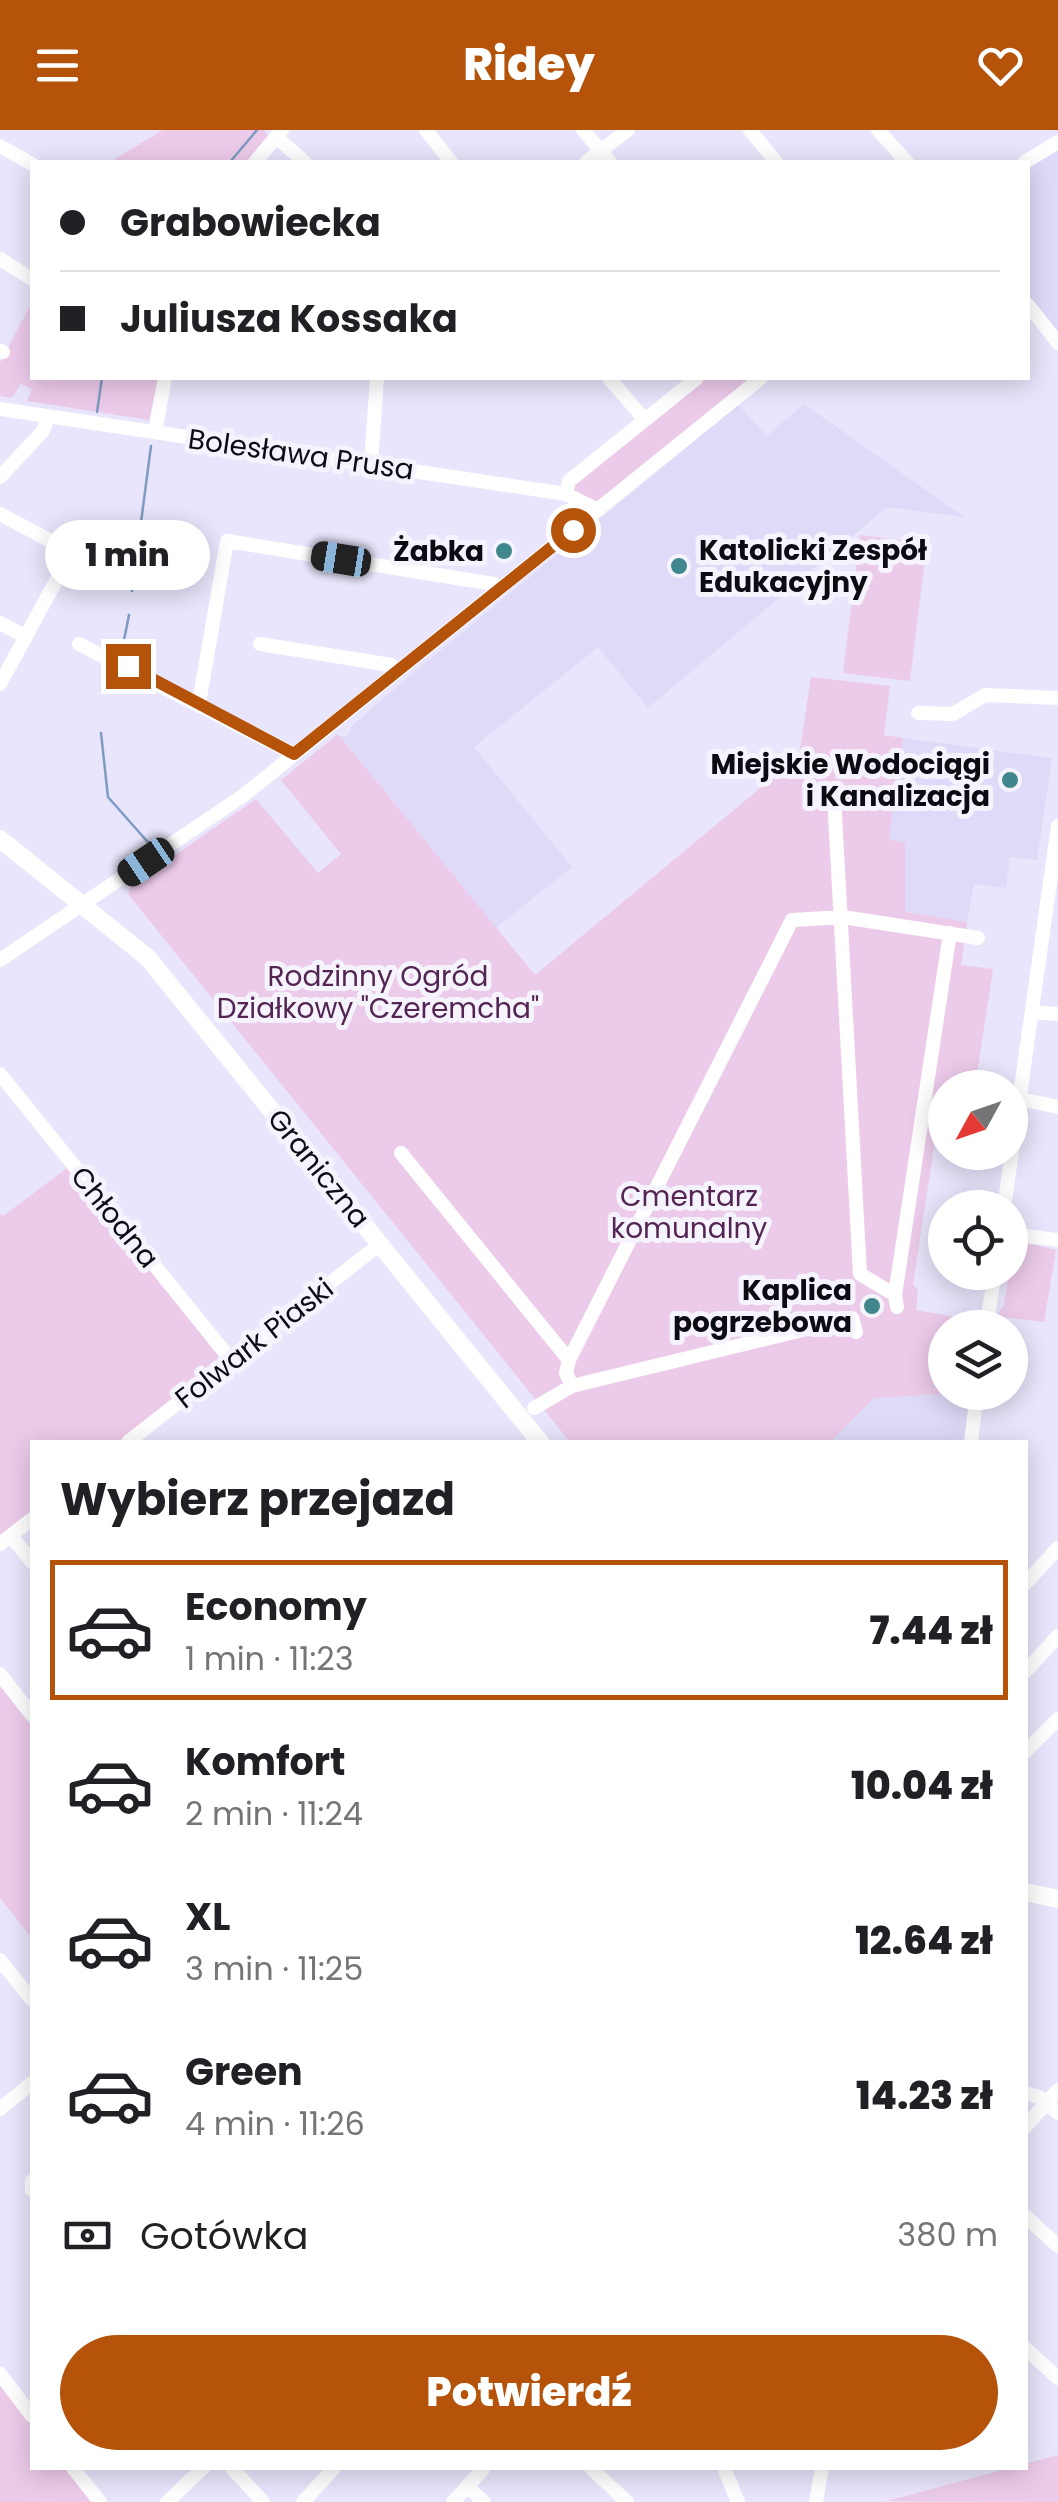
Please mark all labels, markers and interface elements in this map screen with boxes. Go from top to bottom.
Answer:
text: Ridey [463,33,595,96]
icon: menu [30,38,85,93]
icon: heart [973,38,1028,93]
text: Grabowiecka [120,196,381,249]
text: Juliusza Kossaka [120,292,458,345]
street label: Bolesława Prusa [186,419,416,490]
route start [551,508,596,553]
callout: 1 min [46,521,210,591]
place label: Katolicki Zespół Edukacyjny [699,531,927,602]
text: 1 min [85,532,170,577]
place label: Żabka [393,532,484,571]
car [309,539,373,579]
marker: Żabka [493,540,515,562]
marker: Katolicki Zespół Edukacyjny [668,555,690,577]
route end [106,644,151,689]
place label: Miejskie Wodociągi i Kanalizacja [711,745,990,816]
marker: Miejskie Wodociągi i Kanalizacja [999,769,1021,791]
car [113,833,179,891]
park label: Rodzinny Ogród Działkowy "Czeremcha" [217,957,539,1028]
north arrow [928,1070,1028,1170]
map controls [928,1070,1028,1410]
street label: Graniczna [259,1101,379,1236]
street label: Chłodna [62,1158,168,1276]
park label: Cmentarz komunalny [611,1177,767,1248]
button: locate [928,1190,1028,1290]
street label: Folwark Piaski [167,1269,342,1418]
place label: Kaplica pogrzebowa [673,1271,852,1342]
marker: Kaplica pogrzebowa [861,1295,883,1317]
button: layers [928,1310,1028,1410]
text: Wybierz przejazd [60,1468,455,1531]
text: Economy [185,1580,367,1633]
icon: car [65,1585,155,1675]
text: 7.44 zł [869,1604,993,1657]
text: 1 min · 11:23 [185,1636,354,1681]
text: Komfort [185,1735,346,1788]
icon: car [65,1740,155,1830]
text: 10.04 zł [851,1759,993,1812]
text: 2 min · 11:24 [185,1791,363,1836]
text: XL [185,1890,230,1943]
icon: car [65,1895,155,1985]
text: 12.64 zł [855,1914,993,1967]
text: 3 min · 11:25 [185,1946,363,1991]
text: Green [185,2045,303,2098]
icon: car [65,2050,155,2140]
text: 14.23 zł [856,2069,993,2122]
text: 4 min · 11:26 [185,2101,365,2146]
icon: cash [60,2208,115,2263]
text: Gotówka [140,2209,308,2262]
text: 380 m [897,2212,998,2257]
button: Potwierdź [60,2335,998,2450]

